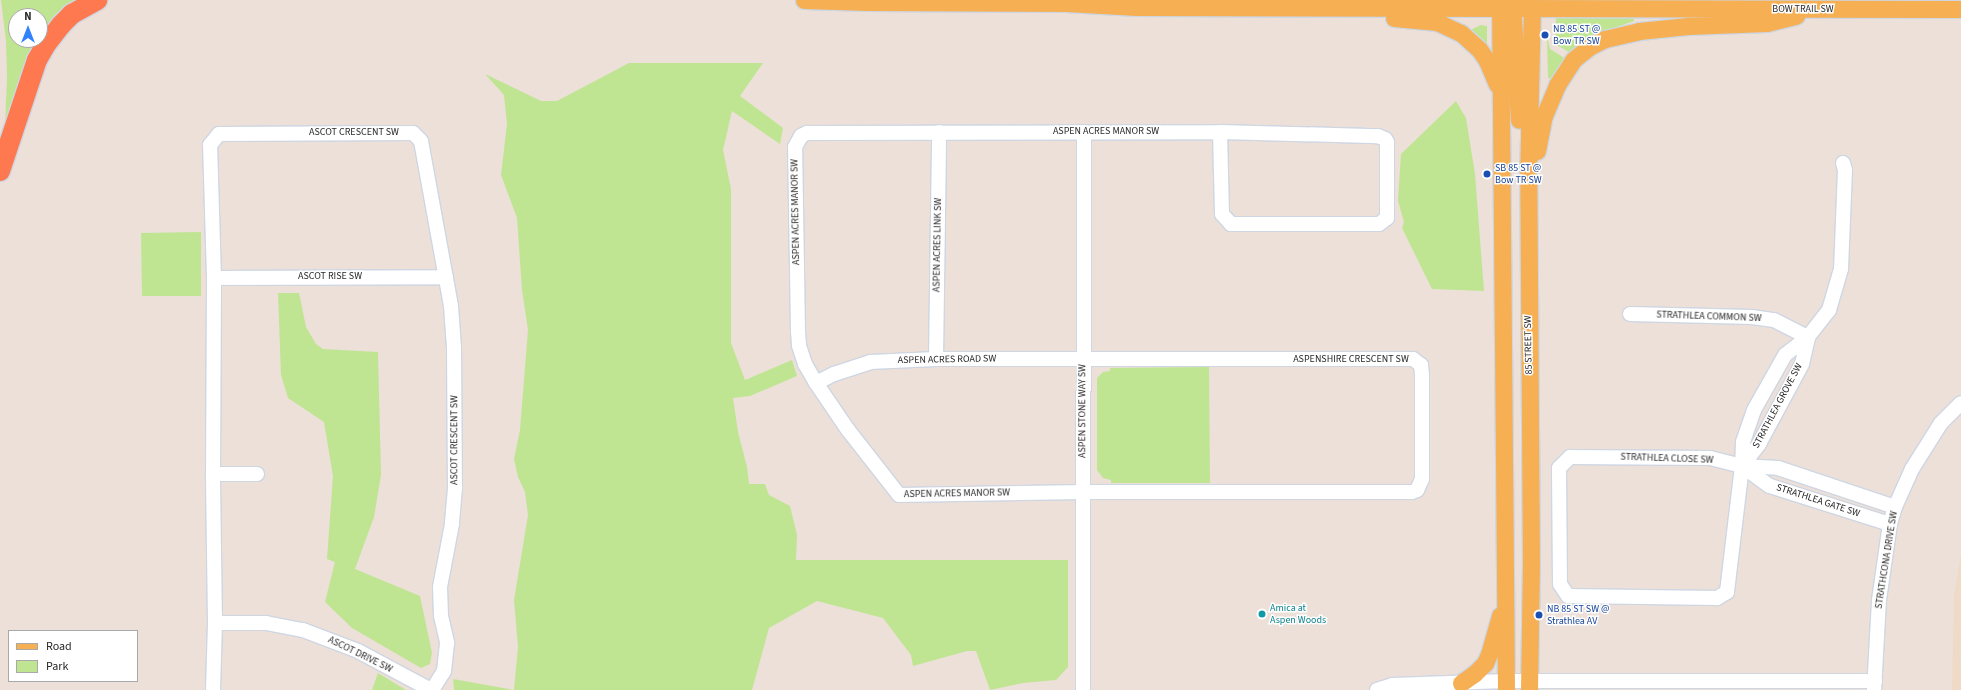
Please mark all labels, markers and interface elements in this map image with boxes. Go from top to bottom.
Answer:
street label: BOW TRAIL SW [1772,4,1834,16]
north arrow [8,8,48,48]
text: N [24,9,32,24]
place label: NB 85 ST @ Bow TR SW [1553,23,1600,46]
marker: NB 85 ST @ Bow TR SW [1540,30,1550,40]
street label: ASPEN ACRES MANOR SW [1053,126,1159,138]
street label: ASCOT CRESCENT SW [309,127,399,139]
street label: ASPEN ACRES MANOR SW [789,159,803,265]
place label: SB 85 ST @ Bow TR SW [1495,162,1542,186]
marker: SB 85 ST @ Bow TR SW [1482,169,1492,179]
street label: ASPEN ACRES LINK SW [931,198,945,292]
street label: ASCOT RISE SW [298,271,362,283]
street label: STRATHLEA COMMON SW [1656,309,1762,325]
street label: 85 STREET SW [1522,315,1536,375]
street label: ASPEN ACRES ROAD SW [898,353,996,367]
street label: ASPENSHIRE CRESCENT SW [1293,354,1409,366]
street label: STRATHLEA GROVE SW [1751,361,1805,451]
street label: ASPEN STONE WAY SW [1077,364,1089,458]
street label: ASCOT CRESCENT SW [449,395,461,485]
street label: STRATHLEA CLOSE SW [1620,451,1714,467]
street label: STRATHLEA GATE SW [1775,482,1861,520]
street label: ASPEN ACRES MANOR SW [904,487,1010,501]
street label: STRATHCONA DRIVE SW [1873,510,1901,610]
place label: Amica at Aspen Woods [1270,602,1326,626]
place label: NB 85 ST SW @ Strathlea AV [1547,603,1609,626]
marker: Amica at Aspen Woods [1257,609,1267,619]
marker: NB 85 ST SW @ Strathlea AV [1534,610,1544,620]
legend [8,630,138,682]
street label: ASCOT DRIVE SW [326,634,394,676]
text: Road [46,638,72,655]
text: Park [46,658,68,675]

